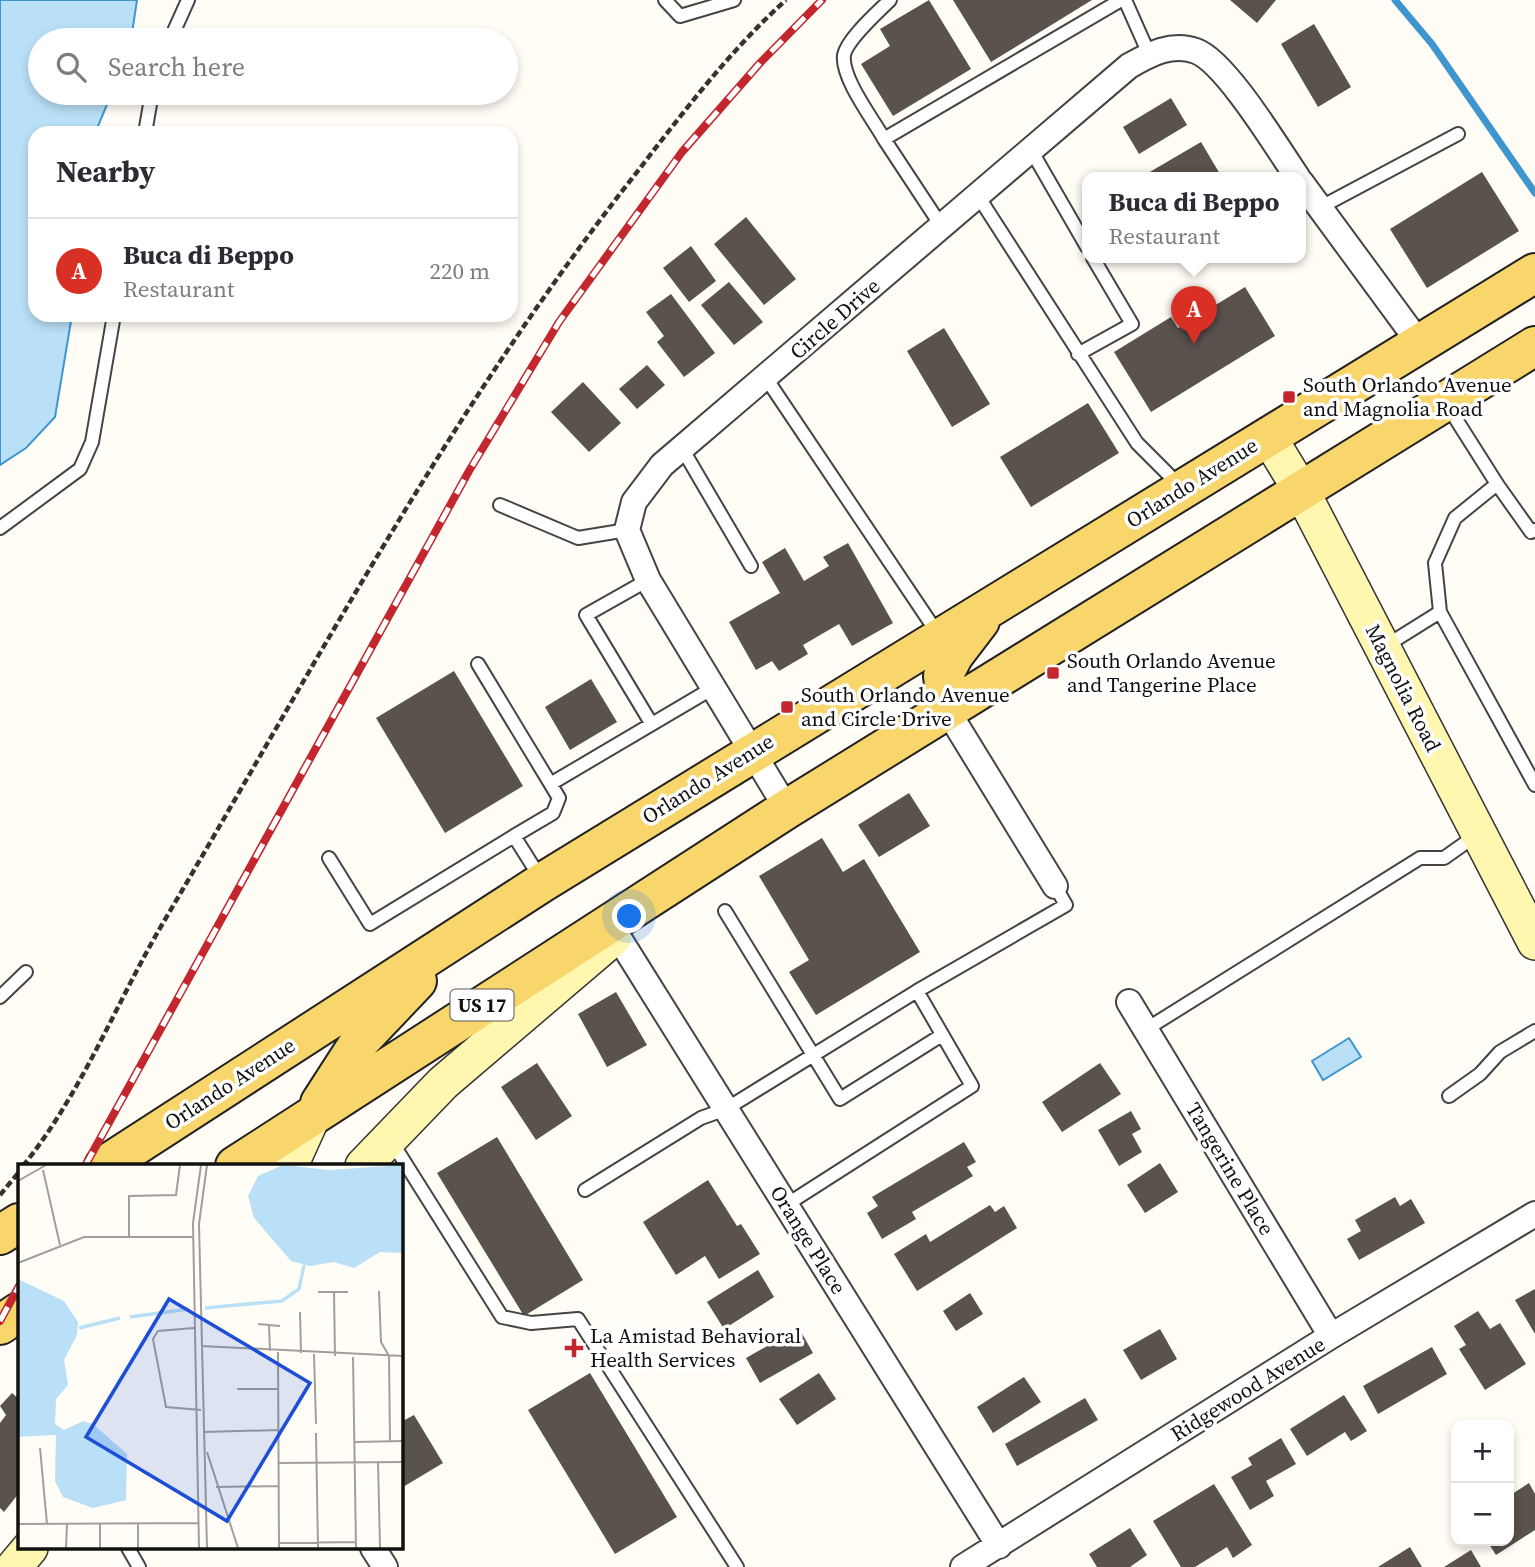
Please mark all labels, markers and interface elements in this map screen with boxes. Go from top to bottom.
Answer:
search box [28,28,518,105]
icon: search [52,48,90,86]
text: Search here [108,49,245,85]
text: Nearby [56,151,155,192]
popup [1082,172,1306,263]
text: Buca di Beppo [1109,184,1279,220]
text: Restaurant [1109,220,1220,252]
text: Buca di Beppo [123,237,294,273]
text: A [71,255,87,287]
text: 220 m [429,255,490,287]
street label: Circle Drive [783,271,886,366]
text: Restaurant [123,273,234,305]
pin: A [1171,286,1217,344]
place label: South Orlando Avenue and Magnolia Road [1303,370,1512,423]
marker: South Orlando Avenue and Magnolia Road [1281,389,1297,405]
street label: Orlando Avenue [1120,430,1263,535]
street label: Magnolia Road [1359,619,1448,757]
place label: South Orlando Avenue and Tangerine Place [1067,646,1276,699]
marker: South Orlando Avenue and Tangerine Place [1045,665,1061,681]
place label: South Orlando Avenue and Circle Drive [801,680,1010,733]
marker: South Orlando Avenue and Circle Drive [779,699,795,715]
street label: Orlando Avenue [636,726,779,831]
your location [612,899,646,933]
road number: US 17 [450,990,514,1021]
street label: Orlando Avenue [159,1031,301,1137]
street label: Tangerine Place [1179,1097,1281,1241]
inset map [18,1164,402,1550]
street label: Orange Place [763,1180,853,1300]
place label: La Amistad Behavioral Health Services [590,1321,801,1374]
street label: Ridgewood Avenue [1165,1329,1331,1448]
marker: La Amistad Behavioral Health Services [564,1338,584,1358]
map controls [1451,1420,1514,1546]
button: + [1451,1420,1514,1483]
button: − [1451,1483,1514,1546]

